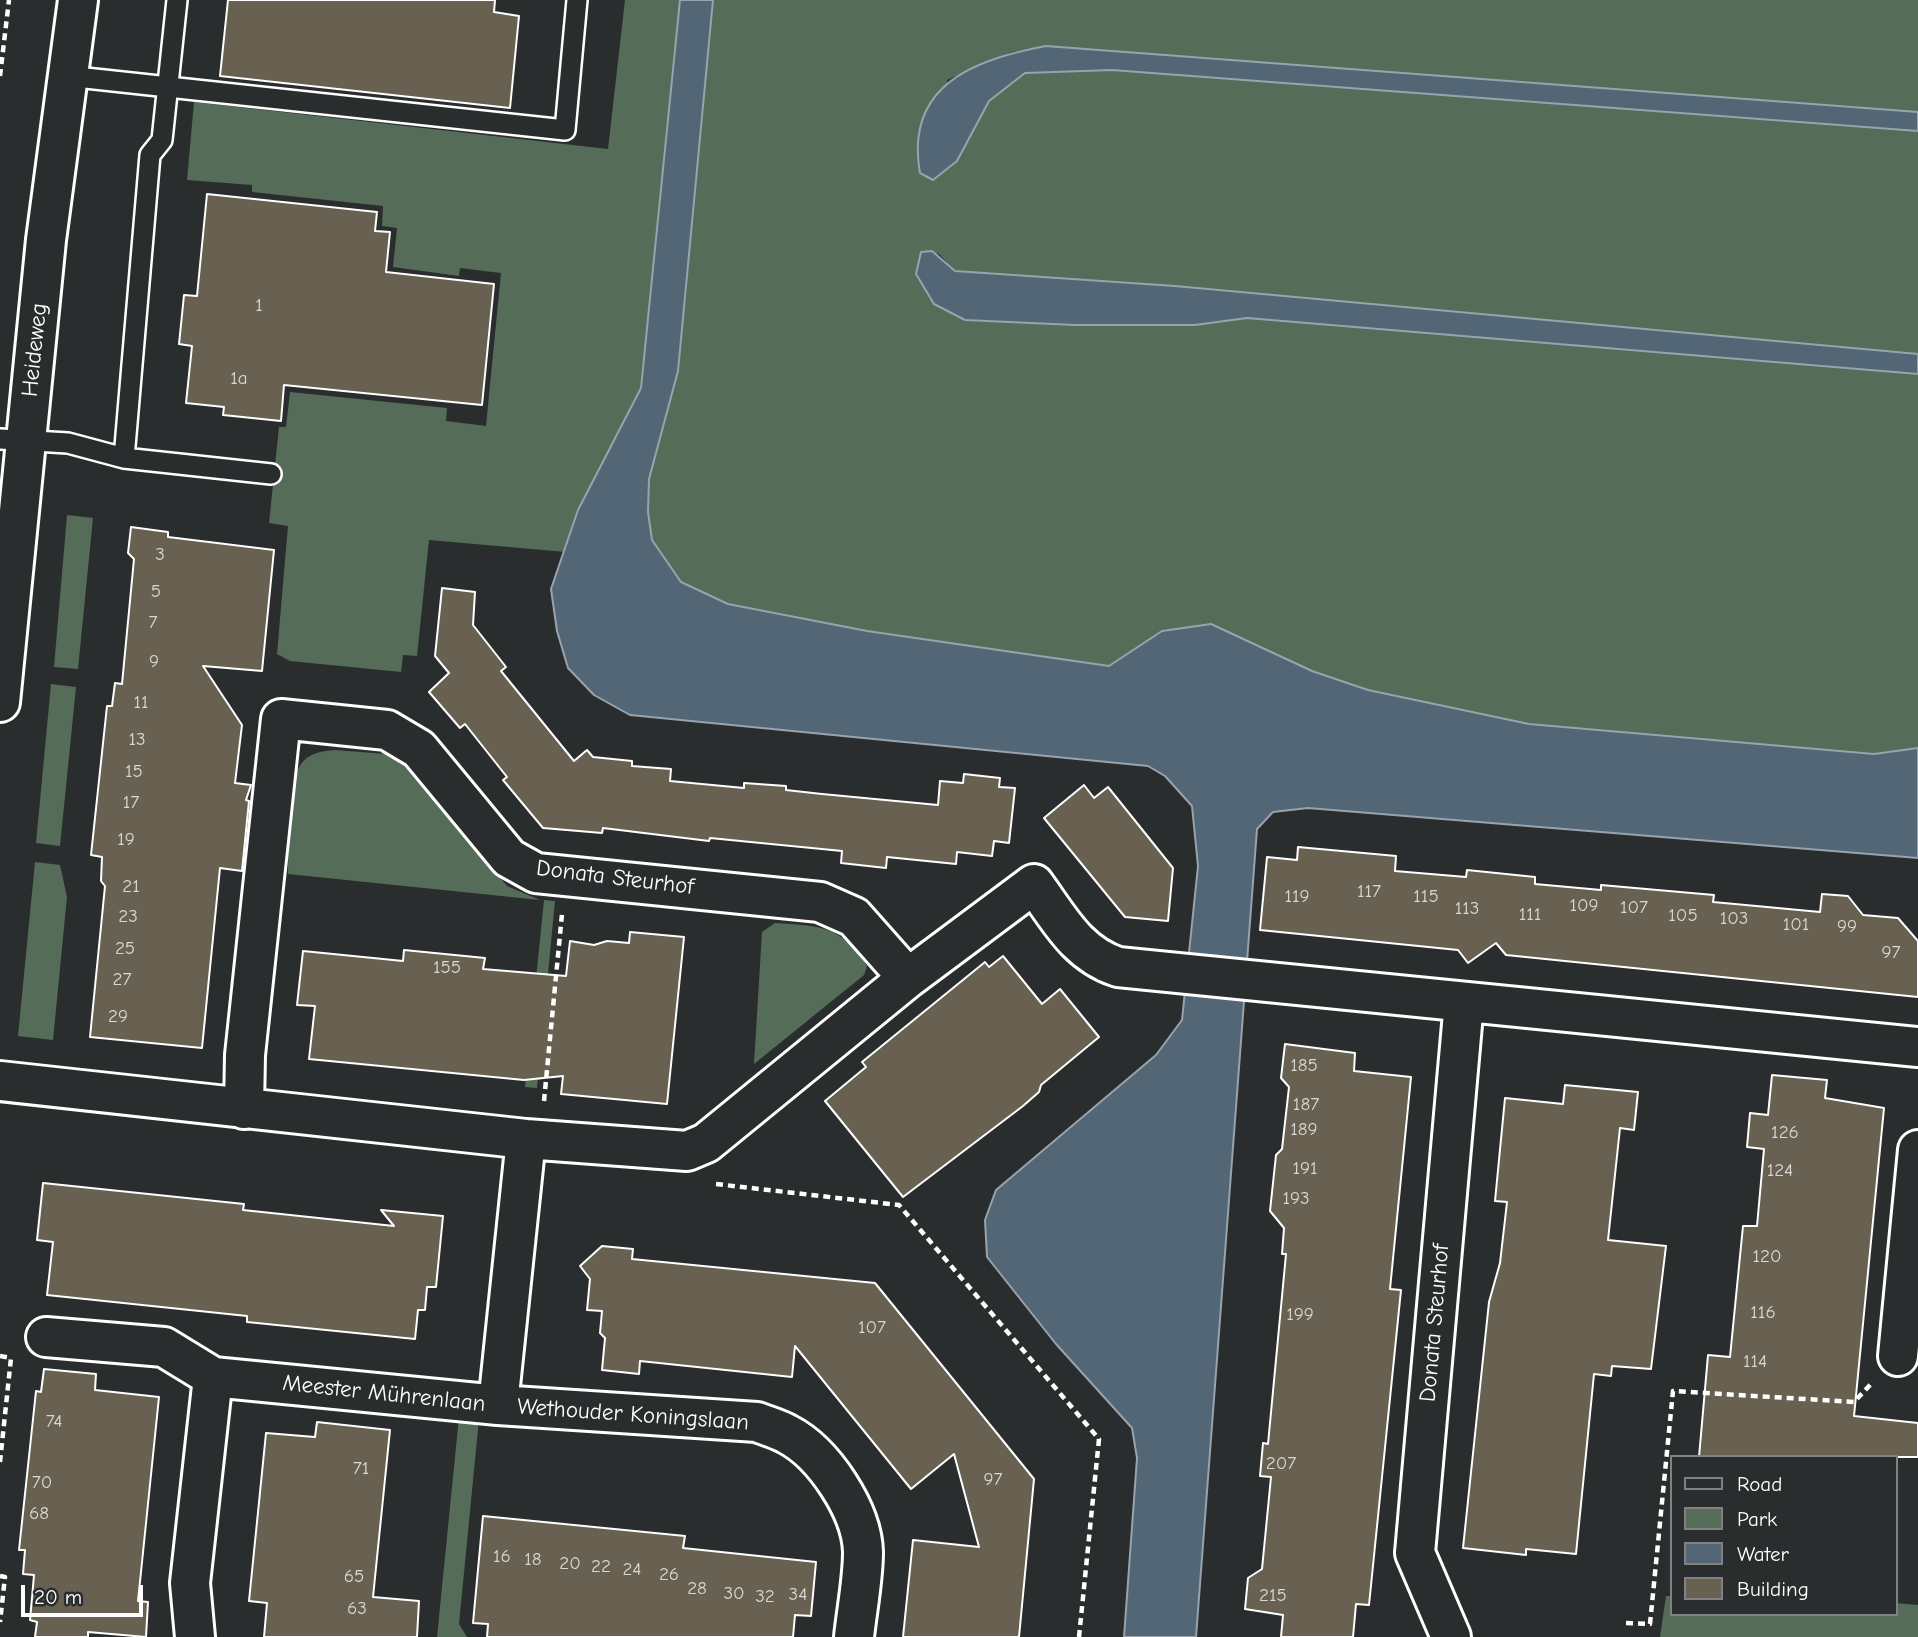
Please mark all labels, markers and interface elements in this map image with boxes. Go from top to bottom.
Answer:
house number: 1 [255,295,263,317]
street label: Heideweg [16,302,54,398]
house number: 1a [230,368,248,390]
house number: 3 [155,544,165,566]
house number: 5 [151,581,161,603]
house number: 7 [149,612,157,634]
house number: 9 [149,651,159,673]
house number: 11 [133,692,149,714]
house number: 13 [128,729,146,751]
house number: 15 [125,761,143,783]
house number: 17 [123,792,139,814]
house number: 19 [117,829,135,851]
street label: Donata Steurhof [535,855,695,901]
house number: 21 [122,876,140,898]
house number: 117 [1357,881,1381,903]
house number: 119 [1284,886,1310,908]
house number: 115 [1413,886,1439,908]
house number: 109 [1569,895,1599,917]
house number: 107 [1620,897,1648,919]
house number: 113 [1455,898,1479,920]
house number: 111 [1519,904,1541,926]
house number: 105 [1668,905,1698,927]
house number: 23 [118,906,138,928]
house number: 103 [1720,908,1748,930]
house number: 101 [1783,914,1809,936]
house number: 99 [1837,916,1857,938]
house number: 25 [115,938,135,960]
house number: 97 [1881,942,1901,964]
house number: 155 [433,957,461,979]
house number: 27 [113,969,131,991]
house number: 29 [108,1006,128,1028]
house number: 185 [1290,1055,1318,1077]
house number: 187 [1293,1094,1319,1116]
house number: 189 [1290,1119,1318,1141]
house number: 126 [1771,1122,1799,1144]
house number: 191 [1292,1158,1318,1180]
house number: 124 [1767,1160,1793,1182]
house number: 193 [1282,1188,1310,1210]
street label: Donata Steurhof [1414,1243,1456,1403]
house number: 120 [1752,1246,1782,1268]
house number: 116 [1750,1302,1776,1324]
house number: 199 [1286,1304,1314,1326]
house number: 107 [858,1317,886,1339]
house number: 114 [1743,1351,1767,1373]
street label: Meester Mührenlaan [281,1370,487,1418]
street label: Wethouder Koningslaan [516,1393,750,1437]
house number: 74 [46,1411,62,1433]
house number: 207 [1266,1453,1296,1475]
legend [1670,1455,1897,1616]
house number: 71 [353,1458,369,1480]
house number: 97 [983,1469,1003,1491]
house number: 70 [32,1472,52,1494]
text: Road [1737,1472,1782,1496]
house number: 68 [29,1503,49,1525]
text: Park [1737,1507,1777,1531]
text: Water [1737,1542,1789,1566]
house number: 16 [493,1546,511,1568]
house number: 18 [524,1549,542,1571]
house number: 20 [559,1553,581,1575]
house number: 22 [591,1556,611,1578]
house number: 24 [622,1559,642,1581]
house number: 26 [659,1564,679,1586]
house number: 65 [344,1566,364,1588]
scale bar [24,1570,147,1614]
text: Building [1737,1577,1809,1601]
house number: 28 [687,1578,707,1600]
house number: 30 [723,1583,745,1605]
house number: 34 [789,1584,807,1606]
text: 20 m [34,1585,82,1609]
house number: 215 [1259,1585,1287,1607]
house number: 32 [755,1586,775,1608]
house number: 63 [347,1598,367,1620]

